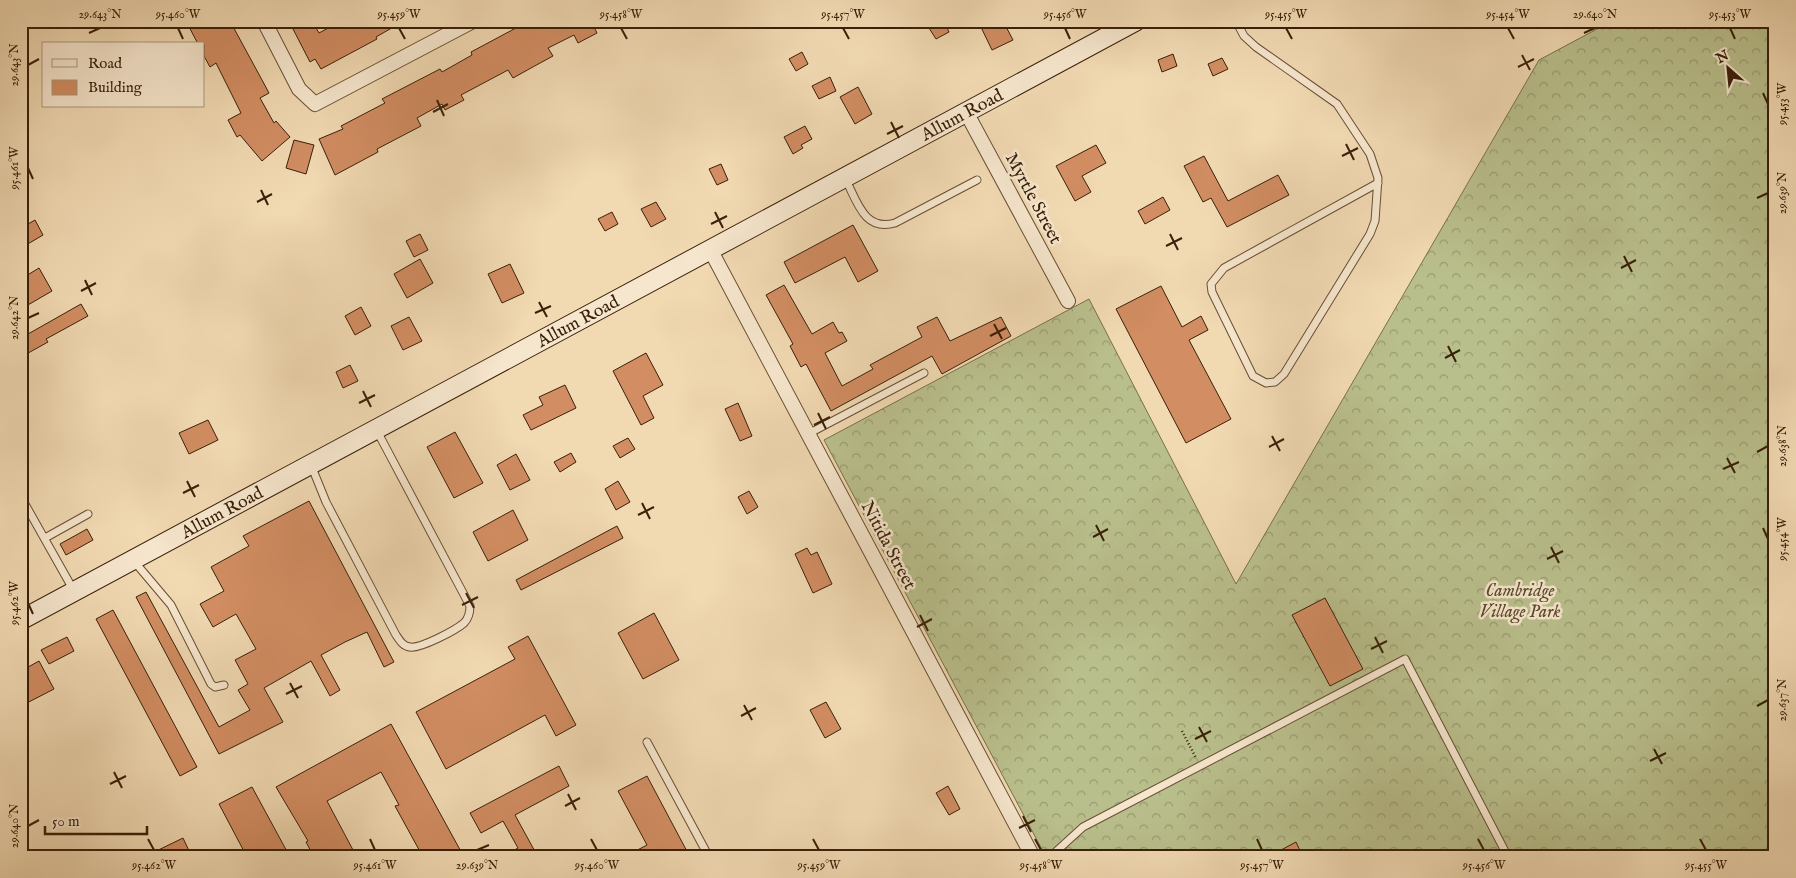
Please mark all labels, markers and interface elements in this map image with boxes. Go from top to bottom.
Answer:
text: 29.643°N [78,7,122,22]
text: 95.460°W [155,7,201,22]
text: 95.459°W [377,7,421,22]
text: 95.458°W [599,7,643,22]
text: 95.457°W [820,7,865,22]
text: 95.456°W [1043,7,1087,22]
text: 95.455°W [1264,7,1308,22]
text: 95.454°W [1485,7,1530,22]
text: 29.640°N [1573,7,1618,22]
text: 95.453°W [1708,7,1752,22]
legend [42,42,205,108]
north arrow [1704,42,1754,92]
text: 29.643°N [7,43,22,87]
text: N [1712,47,1732,69]
text: Road [88,54,123,73]
text: Building [88,78,143,97]
text: 95.453°W [1775,82,1790,126]
street label: Allum Road [917,84,1008,148]
text: 95.461°W [7,146,22,190]
street label: Myrtle Street [999,149,1066,248]
text: 29.639°N [1775,171,1790,214]
street label: Allum Road [533,291,624,354]
text: 29.642°N [7,295,22,340]
text: 29.638°N [1775,424,1790,467]
street label: Allum Road [177,482,268,545]
street label: Nitida Street [855,497,921,594]
text: 95.454°W [1775,517,1790,562]
text: 95.462°W [7,580,22,626]
park label: Cambridge Village Park [1480,580,1560,624]
text: 29.637°N [1775,678,1790,721]
text: 29.640°N [7,803,22,848]
scale bar [45,803,148,835]
text: 50 m [52,812,80,831]
text: 95.462°W [131,858,177,873]
text: 95.461°W [353,858,397,873]
text: 29.639°N [456,858,499,873]
text: 95.460°W [574,858,620,873]
text: 95.459°W [797,858,841,873]
text: 95.458°W [1019,858,1063,873]
text: 95.457°W [1239,858,1284,873]
text: 95.456°W [1462,858,1506,873]
text: 95.455°W [1684,858,1728,873]

